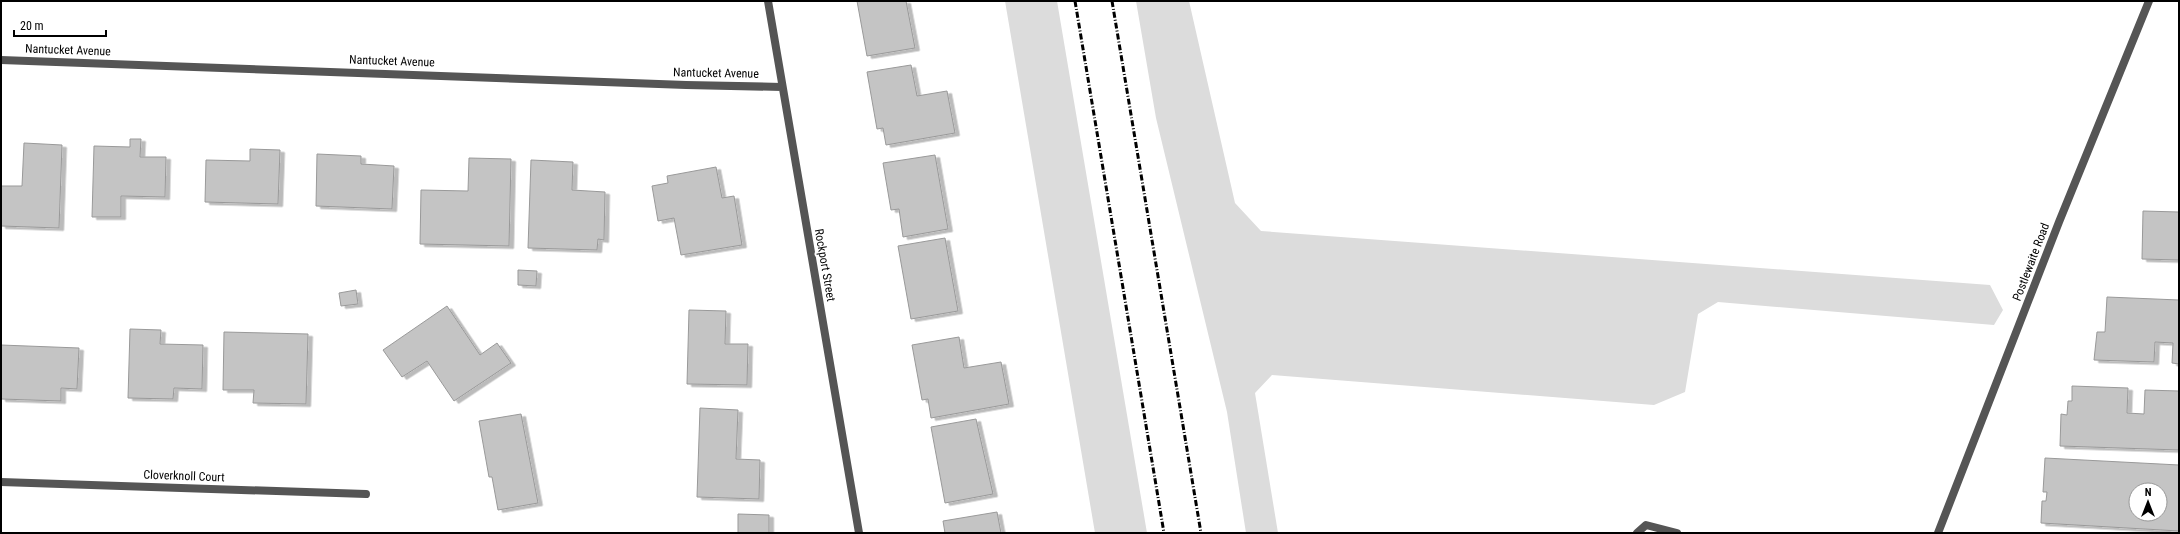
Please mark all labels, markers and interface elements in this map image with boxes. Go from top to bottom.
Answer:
scale bar [14,12,106,38]
text: 20 m [20,19,44,33]
street label: Nantucket Avenue [25,42,111,59]
street label: Nantucket Avenue [349,53,435,70]
street label: Nantucket Avenue [673,65,759,81]
street label: Postlewaite Road [2010,221,2052,303]
street label: Rockport Street [812,228,838,303]
street label: Cloverknoll Court [143,468,225,484]
north arrow [2128,482,2168,522]
text: N [2145,486,2152,499]

